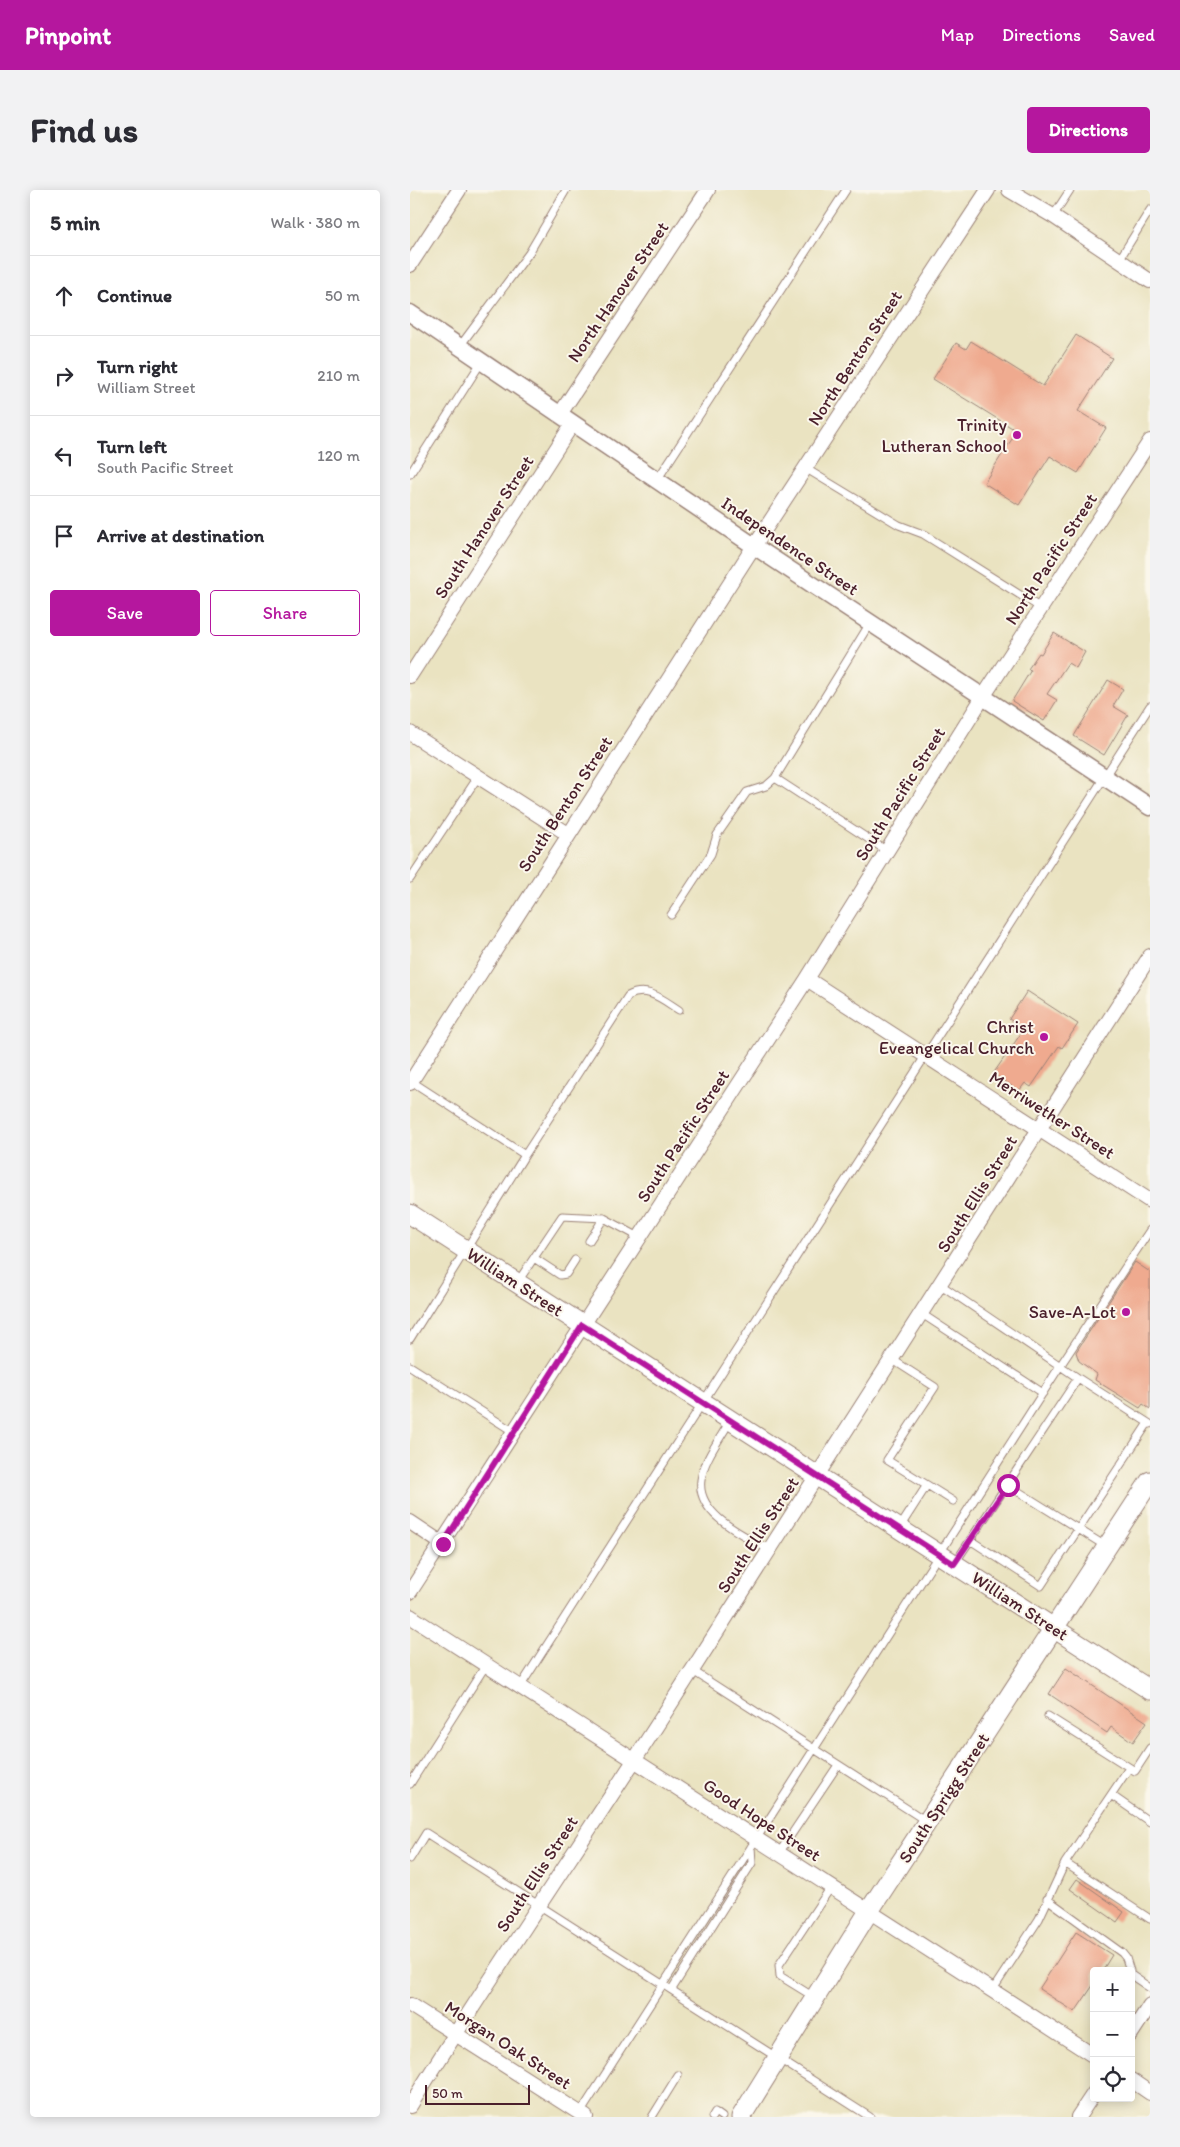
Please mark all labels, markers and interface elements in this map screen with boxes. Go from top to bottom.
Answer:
text: Pinpoint [25,21,111,50]
text: Map [941,24,974,46]
text: Directions [1002,24,1081,46]
text: Saved [1109,24,1155,46]
button: Directions [1027,107,1150,153]
text: Find us [30,109,138,151]
text: 5 min [50,210,100,235]
text: Walk · 380 m [270,213,360,232]
street label: North Hanover Street [563,217,673,367]
icon: ahead [50,282,78,310]
text: Continue [97,284,172,307]
text: 50 m [325,286,360,305]
street label: North Benton Street [803,286,907,430]
text: Turn right [97,355,178,378]
icon: right [50,362,78,390]
text: 210 m [317,366,360,385]
text: William Street [97,378,196,397]
place label: Trinity Lutheran School [882,414,1008,457]
marker: Trinity Lutheran School [1011,429,1023,441]
text: Turn left [97,435,167,458]
icon: left [50,442,78,470]
text: 120 m [317,446,360,465]
street label: South Hanover Street [430,451,539,603]
text: South Pacific Street [97,458,234,477]
street label: North Pacific Street [1000,489,1102,629]
street label: Independence Street [717,492,863,600]
icon: arrive [50,522,78,550]
text: Arrive at destination [97,524,264,547]
button: Save [50,590,200,636]
button: Share [210,590,360,636]
street label: South Pacific Street [850,723,950,865]
street label: South Benton Street [513,732,617,876]
place label: Christ Eveangelical Church [879,1016,1034,1059]
marker: Christ Eveangelical Church [1038,1031,1050,1043]
street label: South Pacific Street [632,1065,734,1206]
street label: Merriwether Street [985,1066,1119,1164]
street label: South Ellis Street [932,1131,1022,1257]
street label: William Street [462,1243,568,1322]
place label: Save-A-Lot [1029,1301,1116,1323]
marker: Save-A-Lot [1120,1306,1132,1318]
street label: South Ellis Street [712,1473,804,1597]
route start [997,1474,1020,1497]
route end [432,1533,455,1556]
street label: William Street [967,1567,1073,1646]
street label: South Sprigg Street [894,1729,994,1867]
street label: Good Hope Street [699,1774,825,1866]
street label: South Ellis Street [491,1812,583,1936]
map controls [1090,1967,1135,2102]
button: + [1090,1967,1135,2012]
street label: Morgan Oak Street [441,1996,576,2094]
button: − [1090,2012,1135,2057]
button: locate [1090,2057,1135,2102]
scale bar [425,2082,530,2105]
text: 50 m [432,2085,463,2102]

